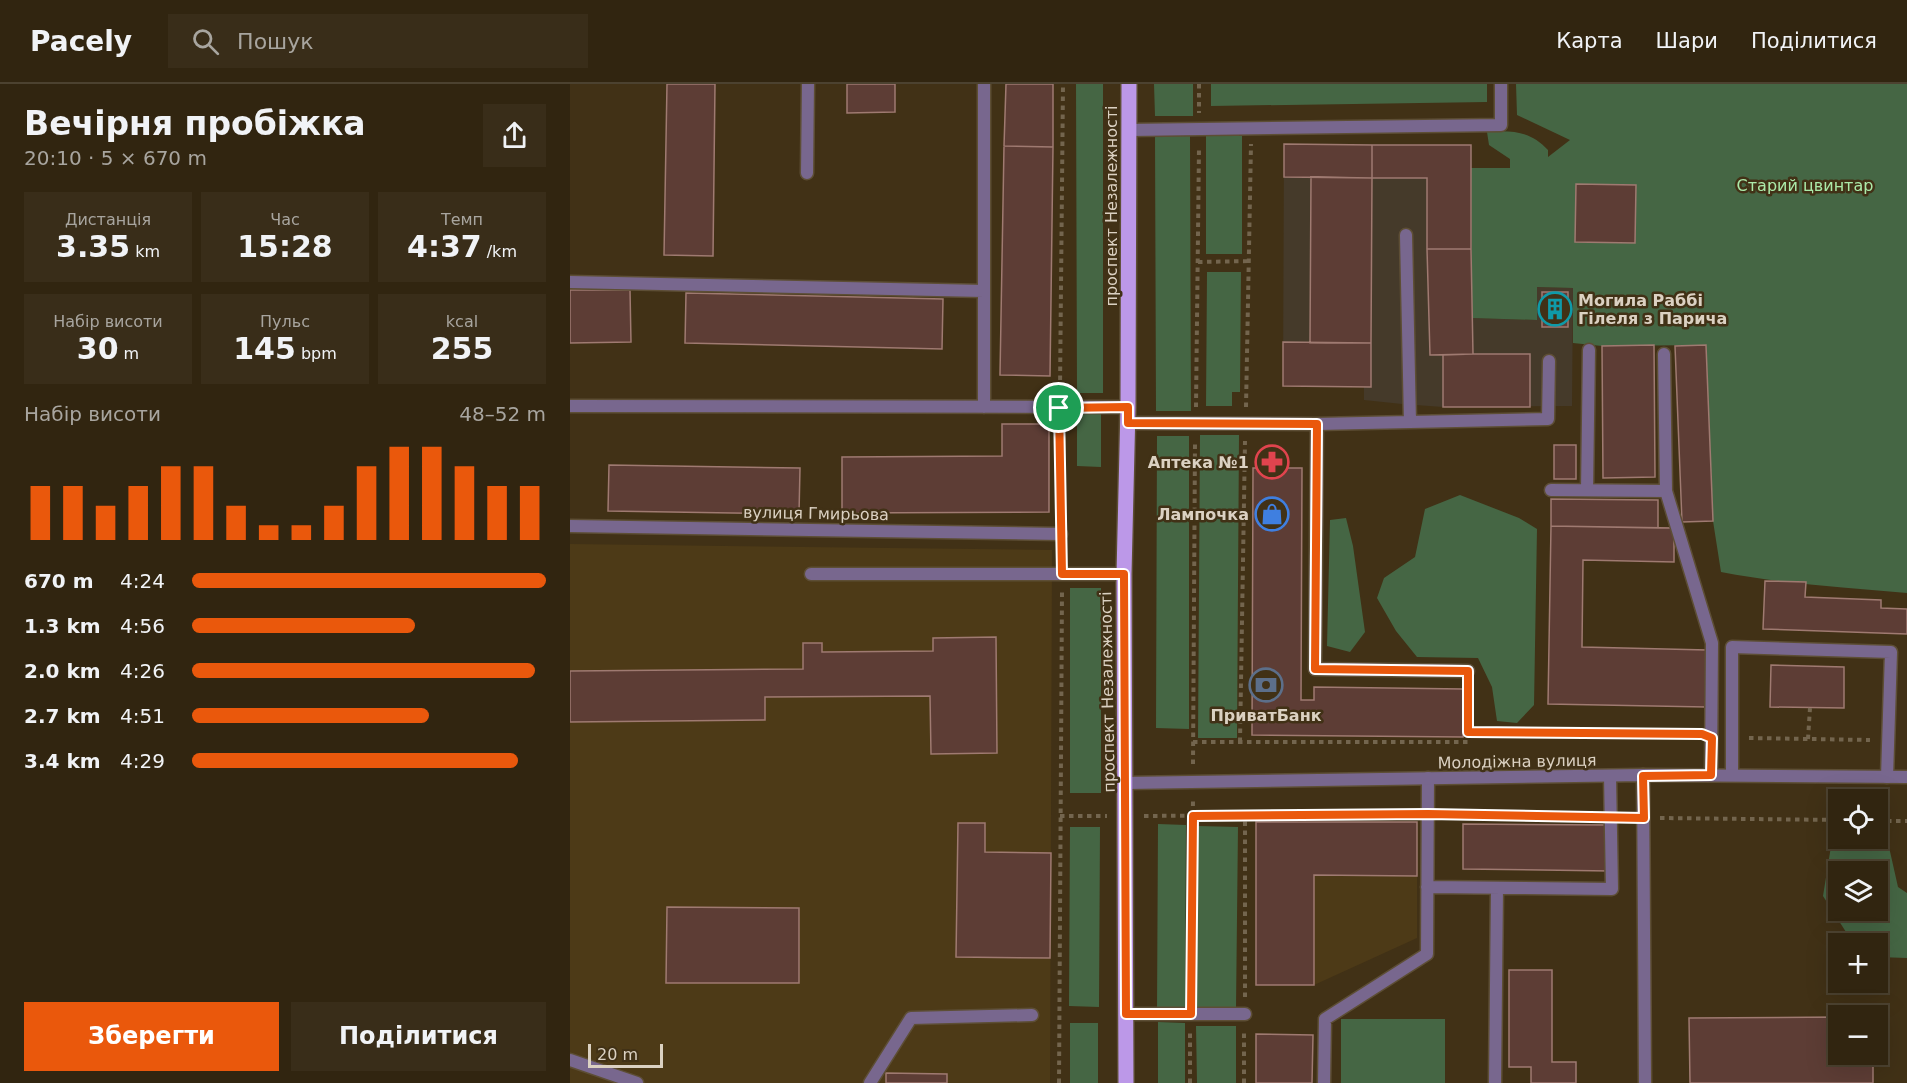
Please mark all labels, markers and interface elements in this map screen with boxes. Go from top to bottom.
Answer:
search box [168,14,588,68]
text: Pacely [30,25,132,58]
icon: search [189,25,222,58]
text: Пошук [237,29,314,54]
text: Карта [1556,29,1623,53]
text: Шари [1656,29,1718,53]
text: Поділитися [1751,29,1877,53]
text: Вечірня пробіжка [24,104,366,143]
button: share [483,104,546,167]
street label: проспект Незалежності [1102,105,1121,307]
text: 20:10 · 5 × 670 m [24,146,207,170]
park label: Старий цвинтар [1737,176,1873,195]
text: Дистанція [65,210,151,229]
text: Час [270,210,300,229]
text: Темп [441,210,483,229]
text: 3.35 [56,229,130,264]
text: 15:28 [237,229,333,264]
text: 4:37 [407,229,482,264]
text: km [130,242,160,261]
text: /km [482,242,517,261]
building icon: Могила Раббі Гілеля з Парича [1537,291,1573,327]
place label: Могила Раббі Гілеля з Парича [1578,291,1727,328]
text: Набір висоти [53,312,163,331]
text: Пульс [260,312,310,331]
text: kcal [446,312,478,331]
text: 30 [77,331,119,366]
text: 145 [233,331,296,366]
text: 255 [431,331,493,366]
text: m [119,344,139,363]
text: bpm [296,344,337,363]
pin [1033,382,1084,433]
icon: arrive [1042,391,1075,424]
text: Набір висоти [24,402,161,426]
text: 48–52 m [459,402,546,426]
pharmacy icon: Аптека №1 [1254,444,1290,480]
place label: Аптека №1 [1148,453,1249,472]
shop icon: Лампочка [1254,496,1290,532]
street label: вулиця Гмирьова [743,503,889,524]
place label: Лампочка [1157,505,1249,524]
text: 670 m [24,569,94,593]
text: 4:24 [120,569,165,593]
street label: проспект Незалежності [1096,591,1119,793]
text: 1.3 km [24,614,101,638]
text: 4:56 [120,614,165,638]
text: 2.0 km [24,659,101,683]
text: 4:26 [120,659,165,683]
bank icon: ПриватБанк [1248,667,1284,703]
text: 2.7 km [24,704,101,728]
text: 4:51 [120,704,165,728]
place label: ПриватБанк [1210,706,1322,725]
text: 3.4 km [24,749,101,773]
text: 4:29 [120,749,165,773]
street label: Молодіжна вулиця [1437,751,1597,772]
map controls [1828,789,1888,1065]
button: locate [1828,789,1888,849]
button: layers [1828,861,1888,921]
button: + [1828,933,1888,993]
button: Зберегти [24,1002,279,1071]
button: Поділитися [291,1002,546,1071]
button: − [1828,1005,1888,1065]
scale bar [588,1041,663,1068]
text: 20 m [597,1045,638,1064]

